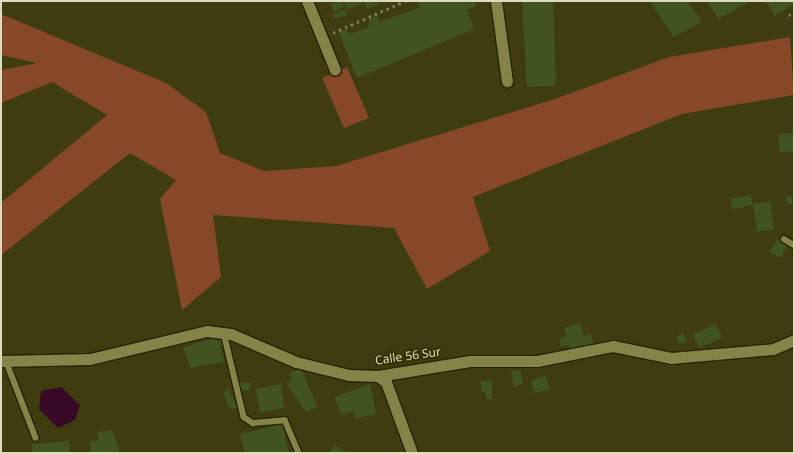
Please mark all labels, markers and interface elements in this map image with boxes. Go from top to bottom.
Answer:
street label: Calle 56 Sur [374,344,442,368]

